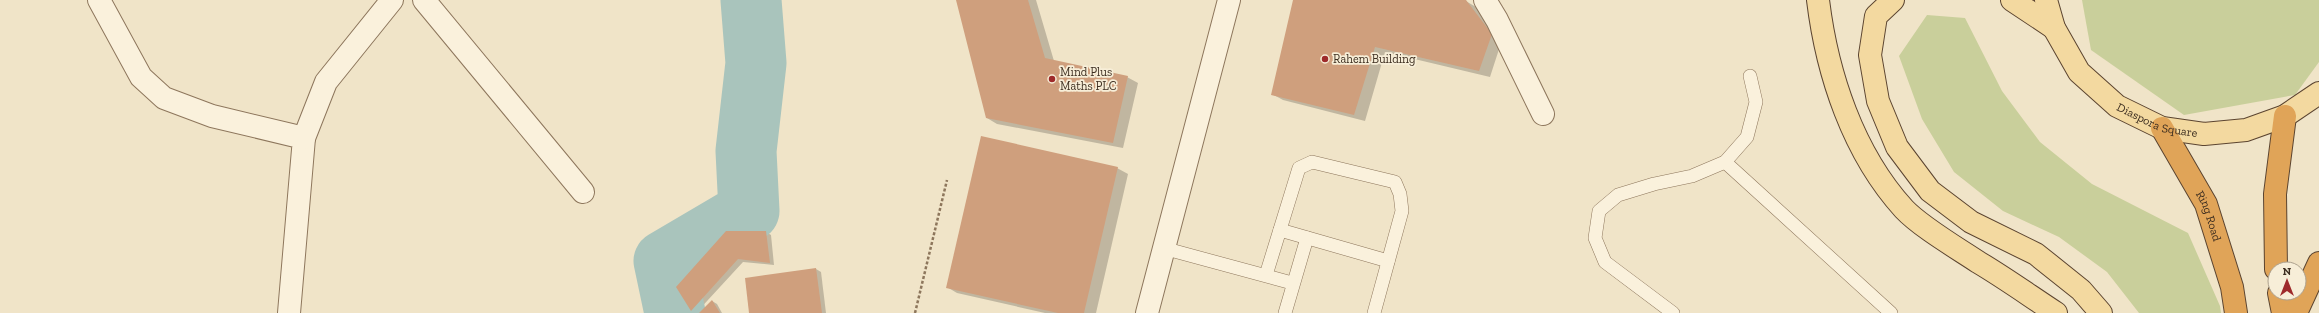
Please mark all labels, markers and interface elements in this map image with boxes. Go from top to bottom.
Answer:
place label: Rahem Building [1333,52,1416,66]
marker: Rahem Building [1320,54,1330,64]
place label: Mind Plus Maths PLC [1060,65,1117,93]
marker: Mind Plus Maths PLC [1047,74,1057,84]
street label: Diaspora Square [2114,100,2199,140]
street label: Ring Road [2193,188,2224,243]
north arrow [2267,261,2307,301]
text: N [2283,265,2292,278]

